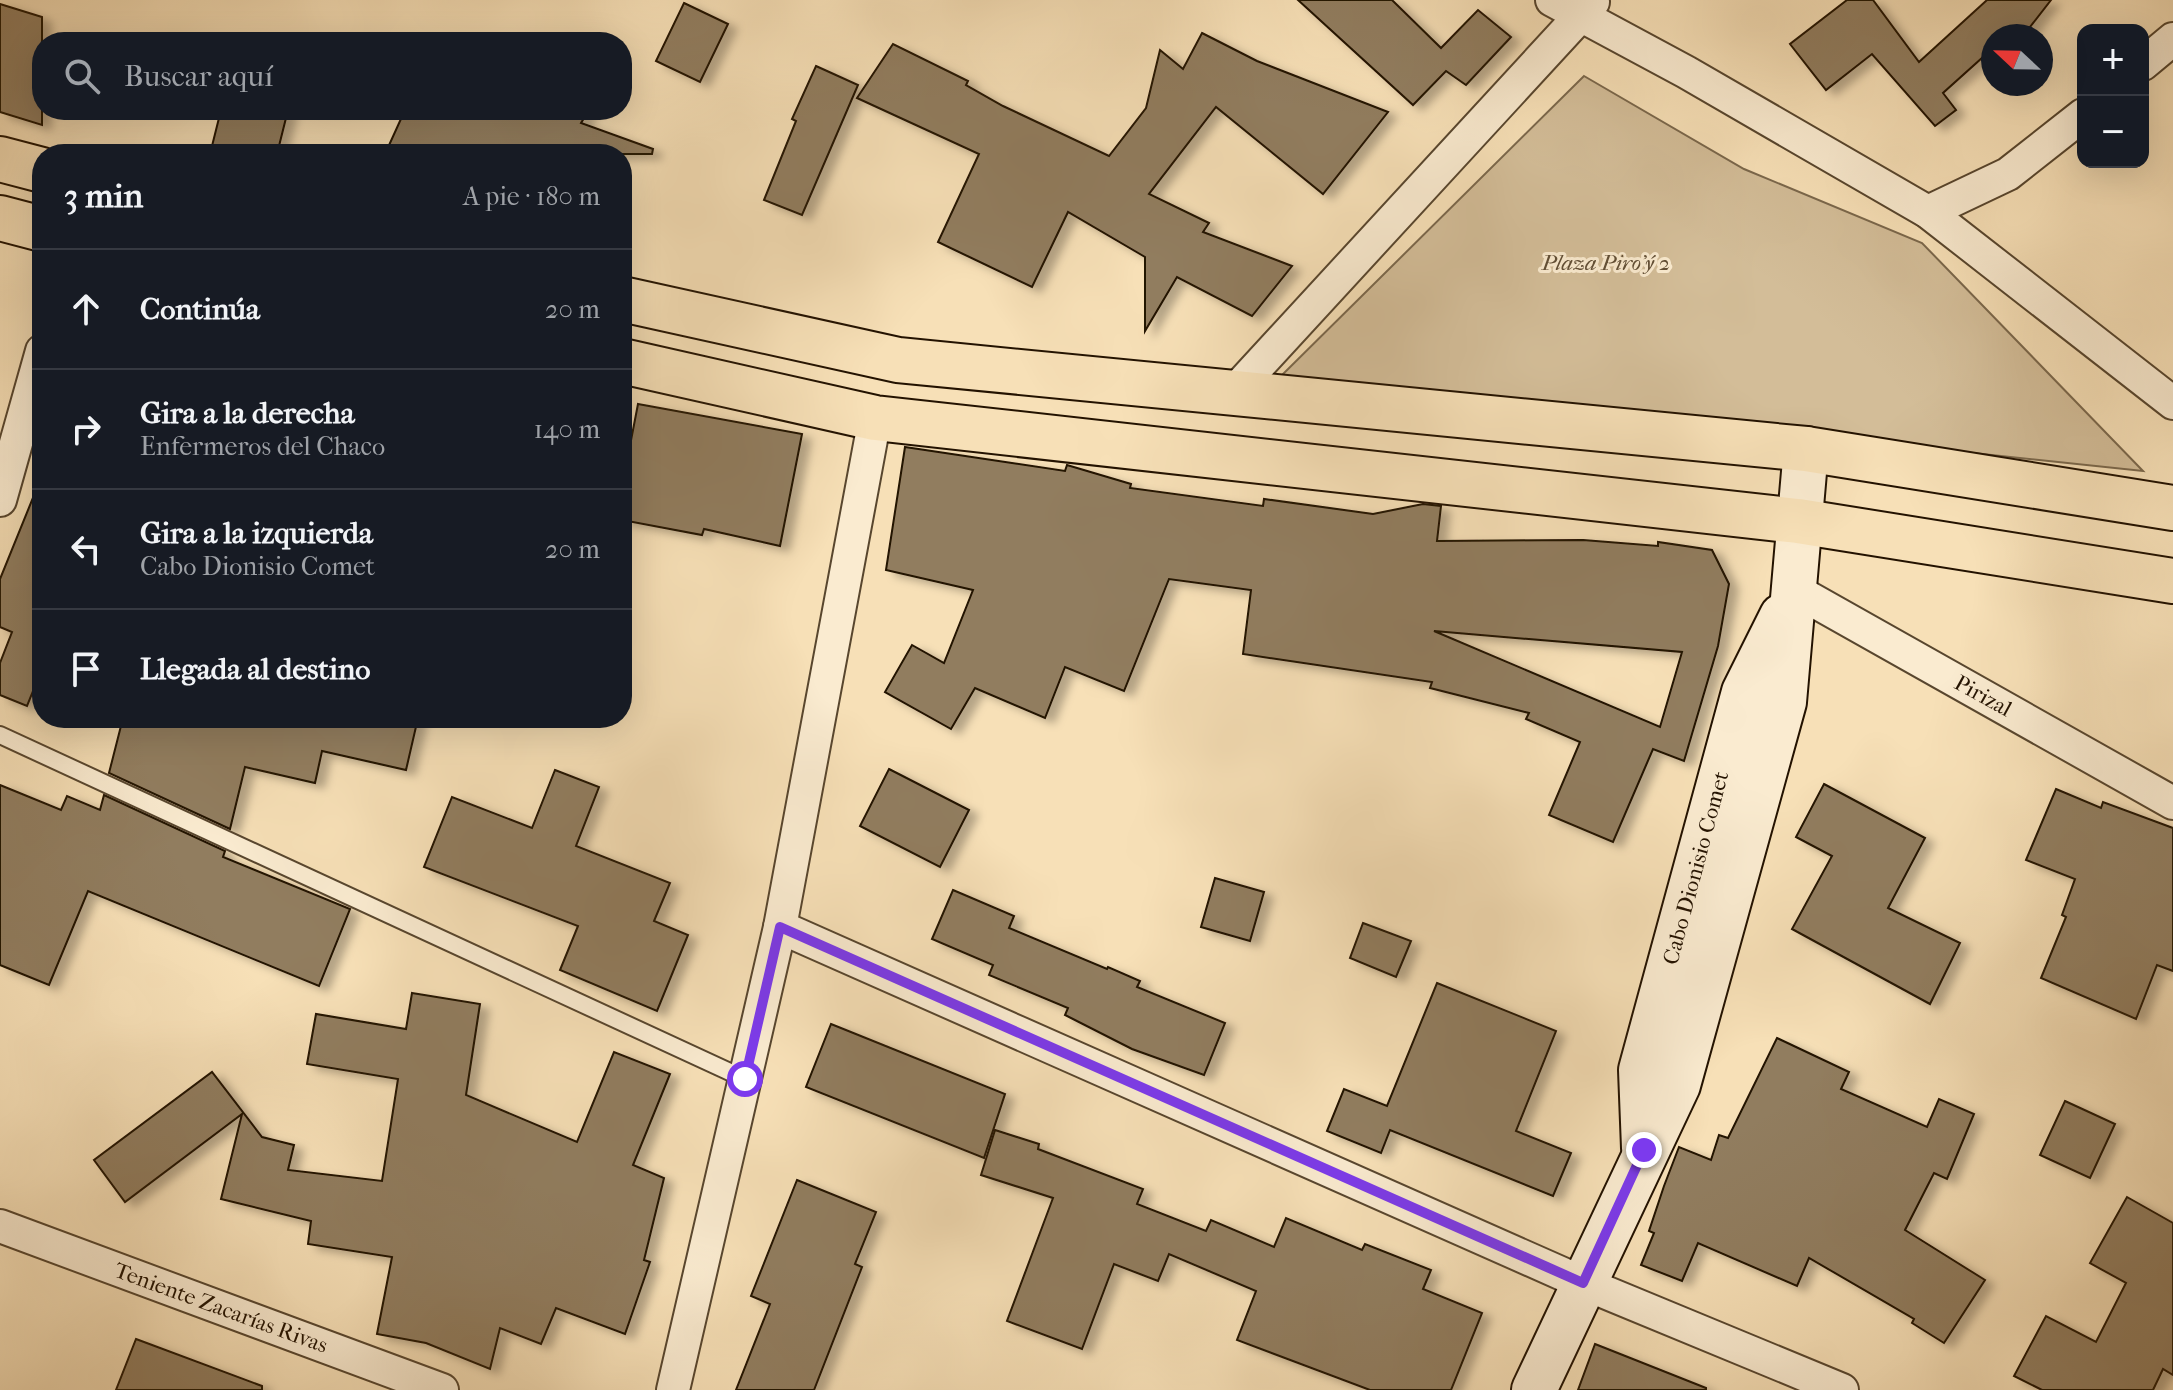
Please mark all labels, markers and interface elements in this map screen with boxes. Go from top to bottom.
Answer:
north arrow [1981,24,2053,96]
map controls [2077,24,2149,168]
button: + [2077,24,2149,96]
search box [32,32,632,120]
icon: search [60,54,104,98]
text: Buscar aquí [124,59,273,94]
button: − [2077,96,2149,168]
text: 3 min [64,176,143,216]
text: A pie · 180 m [463,181,600,212]
park label: Plaza Piro'ý 2 [1541,250,1670,276]
icon: ahead [64,287,108,331]
text: Continúa [140,292,260,327]
text: 20 m [545,294,600,325]
text: Gira a la derecha [140,396,355,431]
icon: right [64,407,108,451]
text: 140 m [534,414,600,445]
text: Enfermeros del Chaco [140,431,385,462]
text: Gira a la izquierda [140,516,373,551]
icon: left [64,527,108,571]
text: 20 m [545,534,600,565]
text: Cabo Dionisio Comet [140,551,375,582]
icon: arrive [64,647,108,691]
text: Llegada al destino [140,652,370,687]
street label: Pirizal [1950,670,2016,722]
street label: Cabo Dionisio Comet [1658,768,1734,967]
route start [727,1061,763,1097]
route end [1626,1132,1662,1168]
street label: Teniente Zacarías Rivas [111,1257,331,1359]

